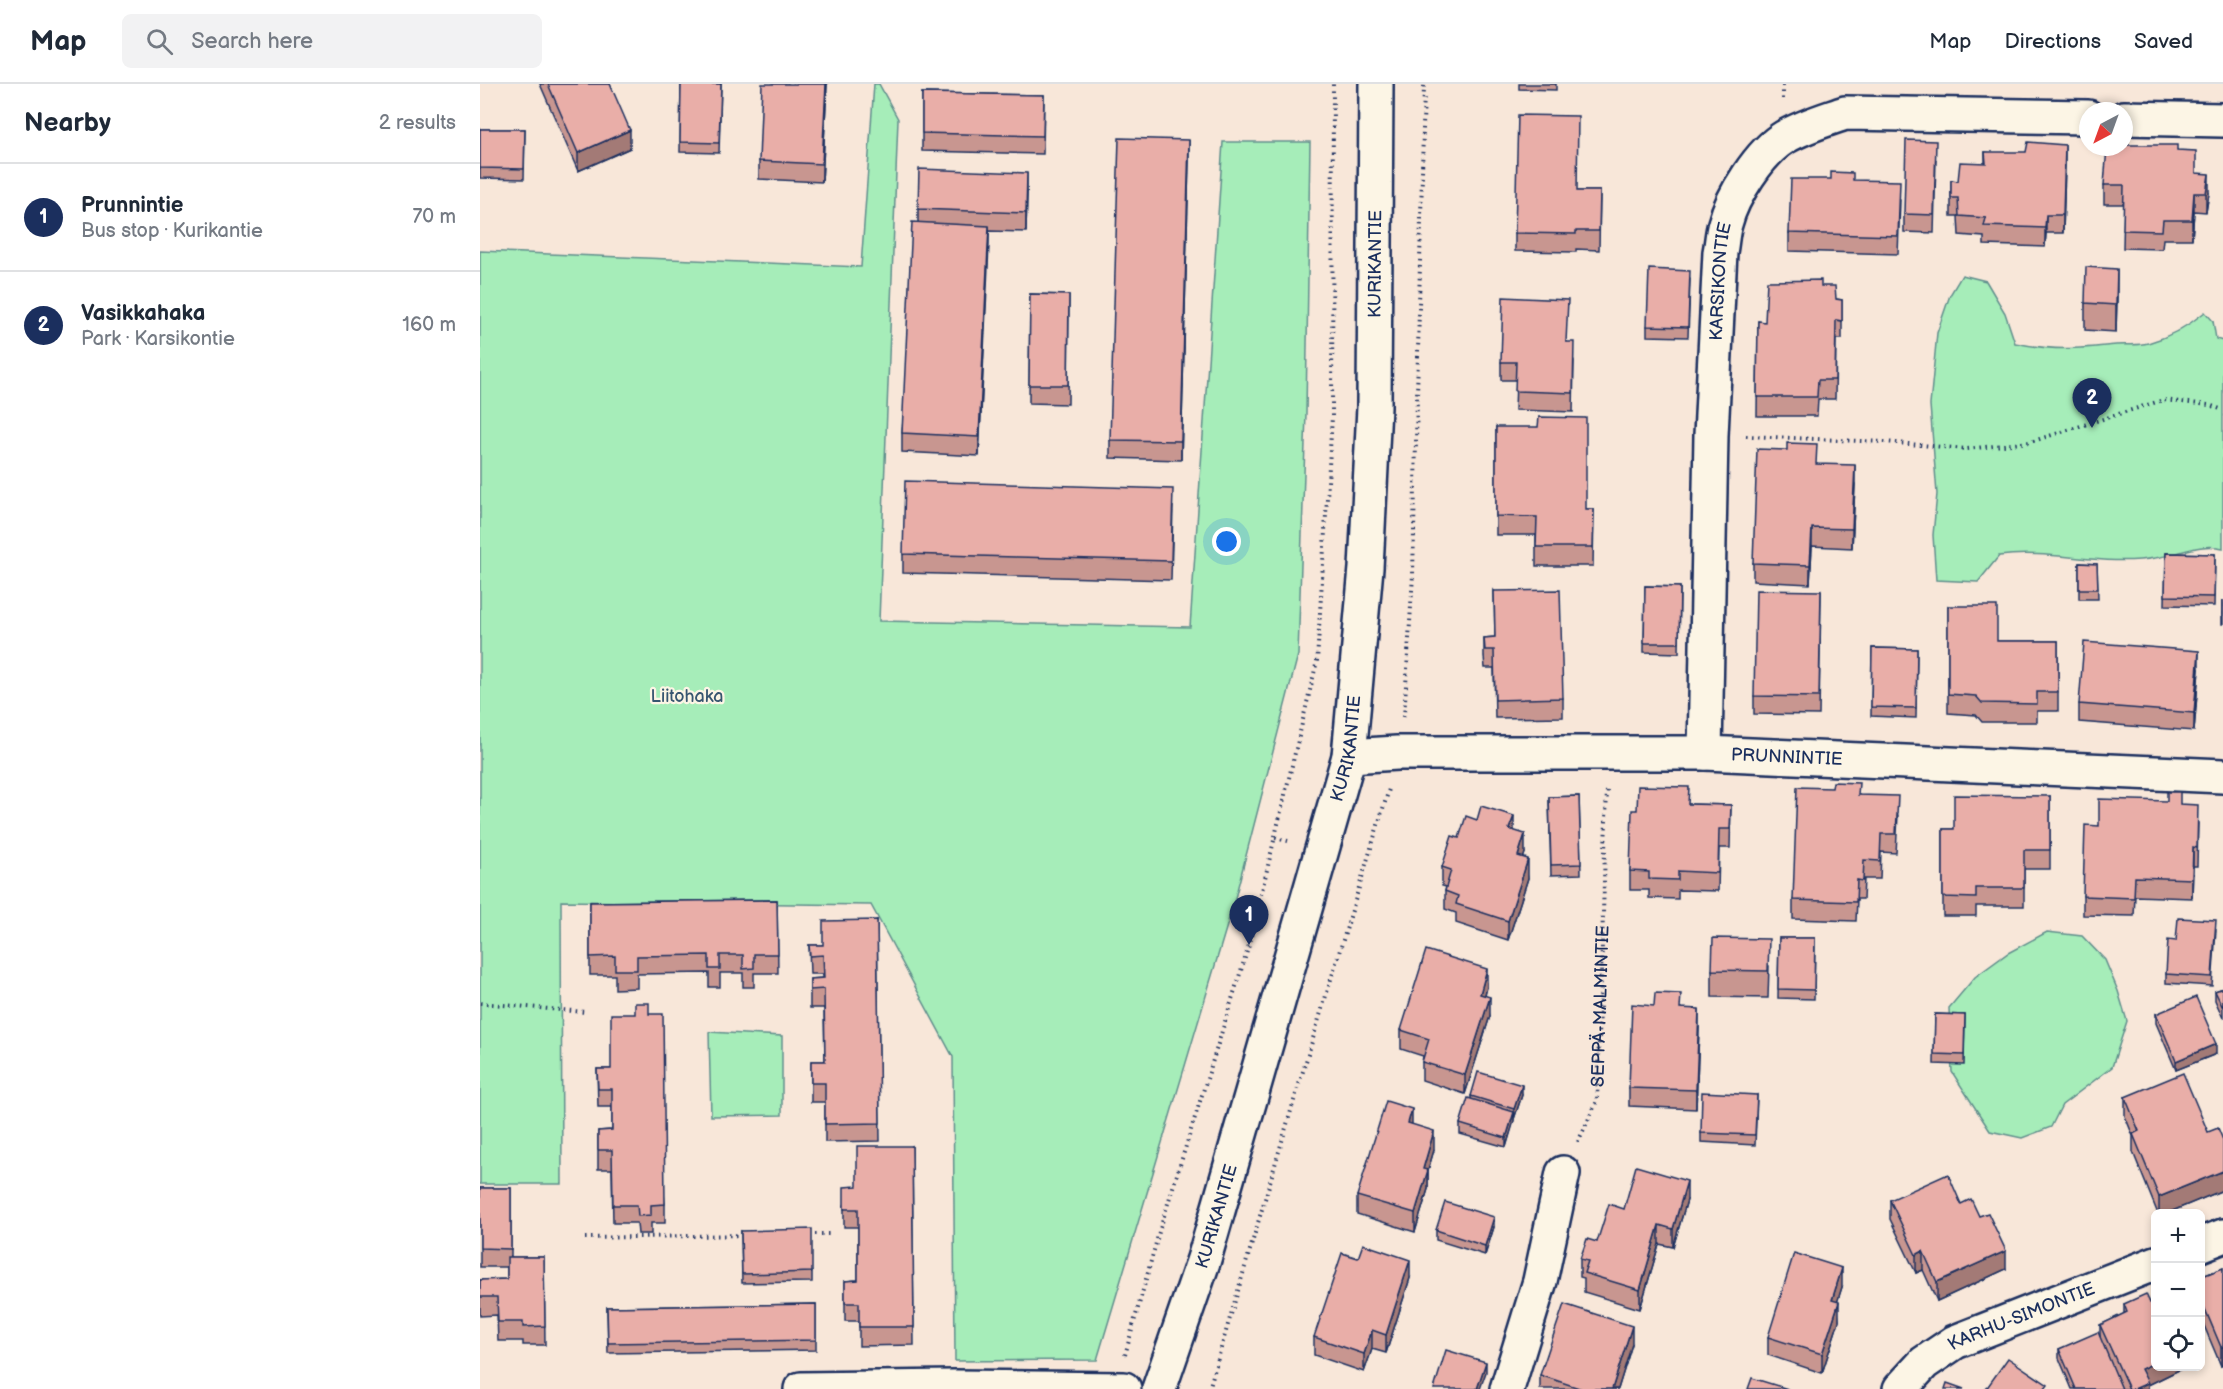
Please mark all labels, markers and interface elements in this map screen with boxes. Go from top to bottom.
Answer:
search box [122,14,542,68]
text: Map [30,25,86,58]
icon: search [143,25,176,58]
text: Search here [191,28,313,55]
text: Map [1929,29,1972,54]
text: Directions [2005,29,2101,54]
text: Saved [2134,29,2193,54]
north arrow [2079,102,2133,156]
text: Nearby [24,108,111,139]
text: 2 results [379,111,456,135]
text: Prunnintie [81,192,184,219]
text: 1 [39,205,48,229]
text: 70 m [412,205,456,229]
street label: KURIKANTIE [1364,210,1386,318]
text: Bus stop · Kurikantie [81,219,263,243]
street label: KARSIKONTIE [1705,220,1735,341]
text: Vasikkahaka [81,300,205,327]
text: 2 [38,313,49,337]
text: 160 m [402,313,456,337]
text: Park · Karsikontie [81,327,235,351]
pin: 2 [2072,378,2112,428]
your location [1212,527,1241,556]
park label: Liitohaka [651,686,723,707]
street label: KURIKANTIE [1326,694,1365,804]
street label: PRUNNINTIE [1730,744,1843,770]
pin: 1 [1230,896,1268,945]
street label: SEPPÄ-MALMINTIE [1587,925,1613,1087]
street label: KURIKANTIE [1191,1162,1241,1271]
map controls [2151,1209,2205,1371]
button: + [2151,1209,2205,1263]
button: − [2151,1263,2205,1317]
street label: KARHU-SIMONTIE [1943,1278,2098,1355]
button: locate [2151,1317,2205,1371]

